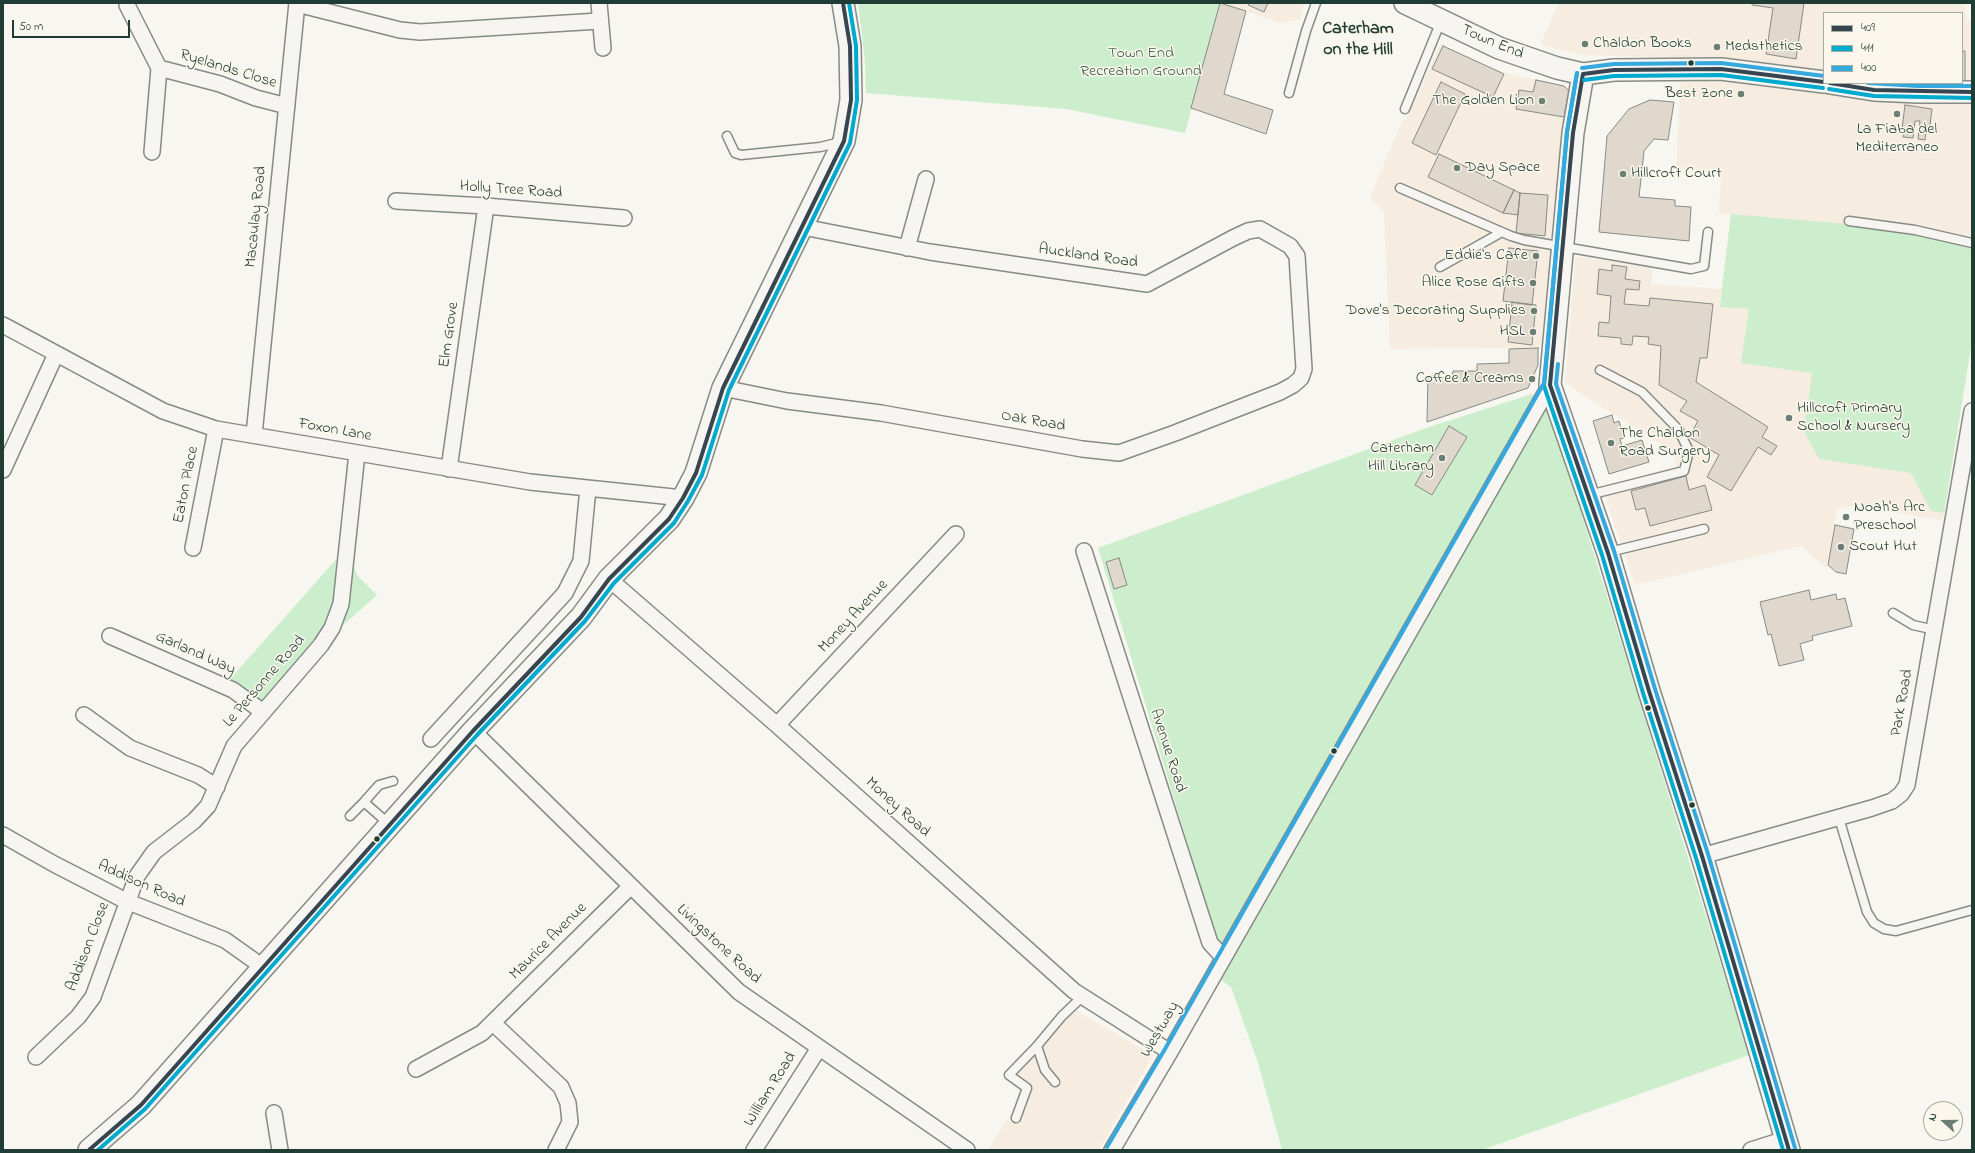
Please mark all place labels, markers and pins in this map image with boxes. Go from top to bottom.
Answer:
place label: Chaldon Books [1593,34,1692,54]
place label: Medsthetics [1725,37,1803,57]
marker: Chaldon Books [1580,39,1590,49]
marker: Medsthetics [1712,42,1722,52]
unlabelled marker [1686,58,1696,68]
place label: Best Zone [1665,84,1733,104]
marker: Best Zone [1736,89,1746,99]
place label: The Golden Lion [1432,91,1534,111]
marker: The Golden Lion [1537,96,1547,106]
marker: La Fiaba del Mediterraneo [1892,109,1902,119]
place label: La Fiaba del Mediterraneo [1855,120,1939,158]
place label: Day Space [1465,158,1540,178]
marker: Day Space [1452,163,1462,173]
place label: Hillcroft Court [1631,164,1722,184]
marker: Hillcroft Court [1618,169,1628,179]
place label: Eddie's Cafe [1444,246,1528,266]
marker: Eddie's Cafe [1531,251,1541,261]
place label: Alice Rose Gifts [1422,273,1525,293]
marker: Alice Rose Gifts [1528,278,1538,288]
place label: Dove's Decorating Supplies [1346,301,1526,321]
marker: Dove's Decorating Supplies [1529,306,1539,316]
place label: HSL [1500,322,1525,342]
marker: HSL [1528,327,1538,337]
place label: Coffee & Creams [1416,369,1524,389]
marker: Coffee & Creams [1527,374,1537,384]
place label: Hillcroft Primary School & Nursery [1797,399,1910,437]
marker: Hillcroft Primary School & Nursery [1784,413,1794,423]
place label: The Chaldon Road Surgery [1619,424,1710,462]
marker: The Chaldon Road Surgery [1606,438,1616,448]
place label: Caterham Hill Library [1368,439,1434,477]
marker: Caterham Hill Library [1437,453,1447,463]
place label: Noah's Arc Preschool [1854,498,1925,536]
marker: Noah's Arc Preschool [1841,512,1851,522]
place label: Scout Hut [1849,537,1917,557]
marker: Scout Hut [1836,542,1846,552]
unlabelled marker [1643,703,1653,713]
unlabelled marker [1329,746,1339,756]
unlabelled marker [1687,800,1697,810]
unlabelled marker [372,834,382,844]

